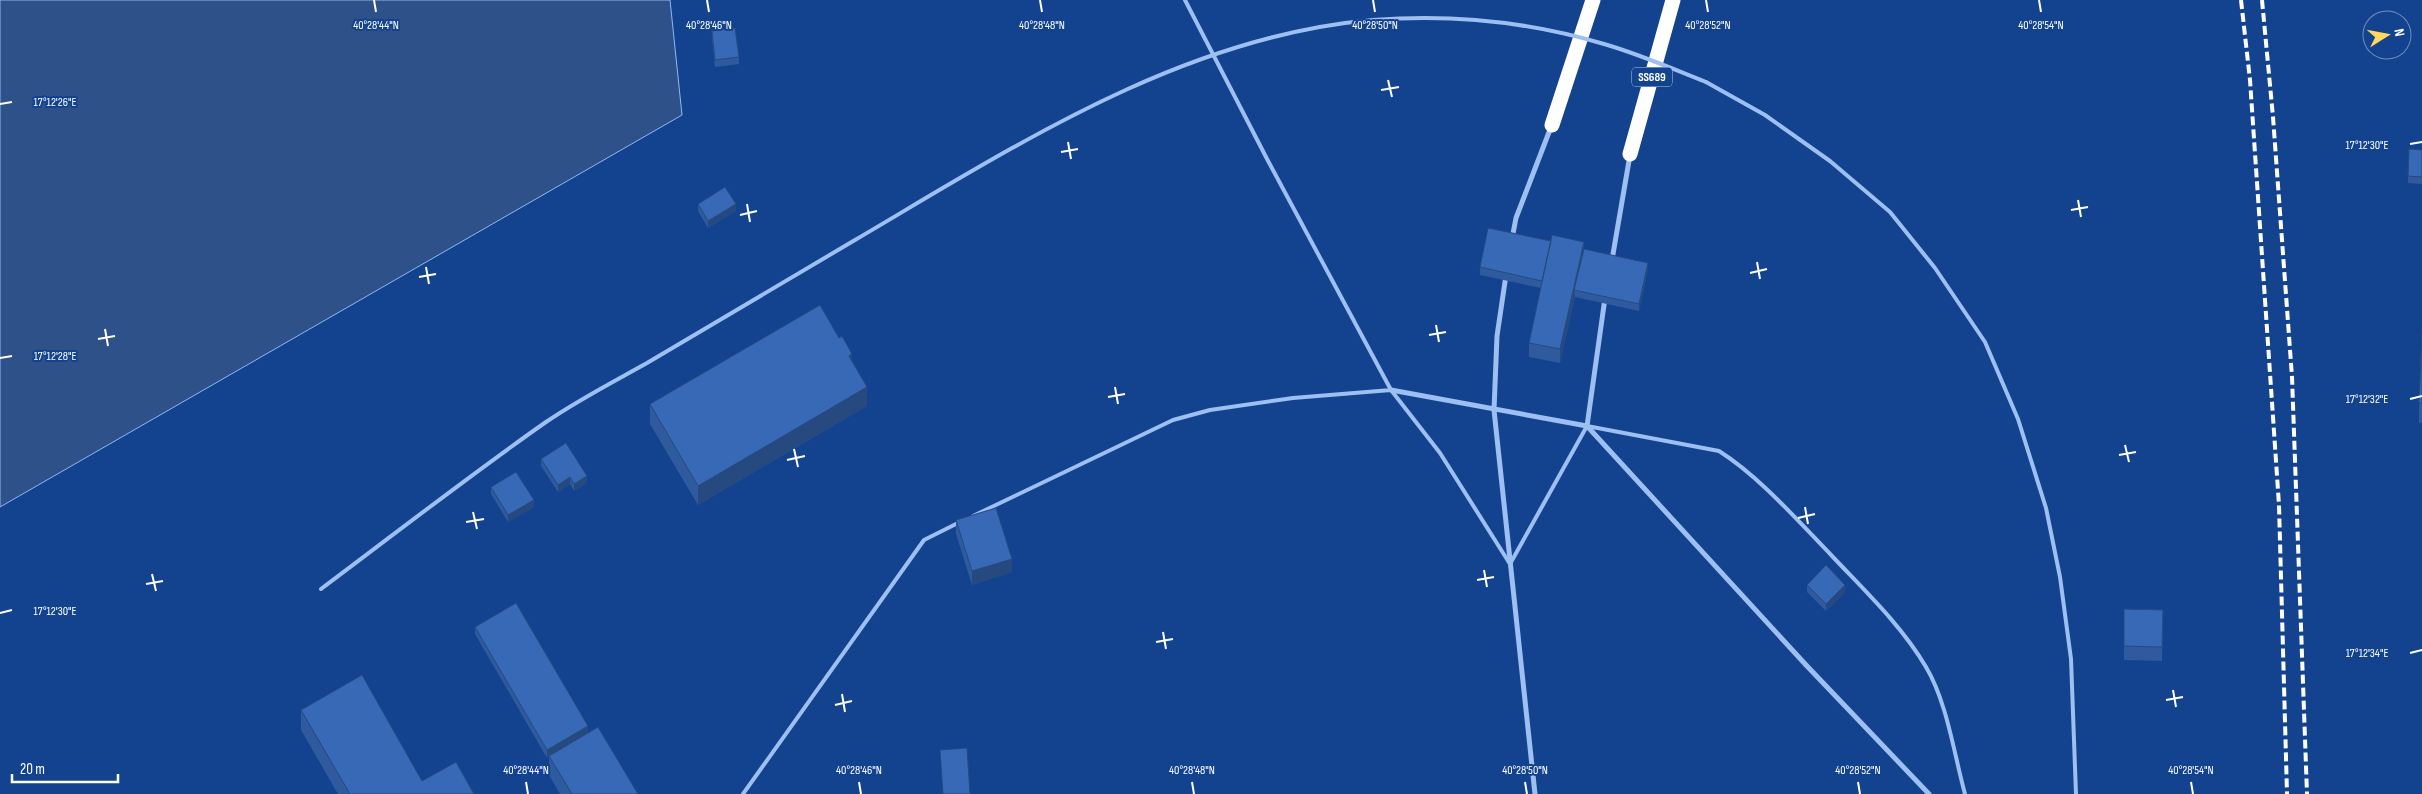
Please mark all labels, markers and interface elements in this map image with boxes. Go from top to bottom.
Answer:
north arrow [2362,10,2412,60]
text: 40°28'44"N [353,18,399,33]
text: 40°28'46"N [686,18,732,33]
text: 40°28'48"N [1019,18,1065,33]
text: 40°28'50"N [1352,18,1398,33]
text: 40°28'52"N [1685,18,1731,33]
text: 40°28'54"N [2018,18,2064,33]
text: N [2390,27,2408,38]
road number: SS689 [1632,68,1672,86]
text: 17°12'26"E [34,95,76,110]
text: 17°12'30"E [2346,138,2389,153]
text: 17°12'28"E [34,349,76,364]
text: 17°12'32"E [2346,392,2388,407]
text: 17°12'30"E [34,604,77,619]
text: 17°12'34"E [2346,646,2388,661]
scale bar [12,752,119,784]
text: 20 m [20,760,45,779]
text: 40°28'44"N [503,763,549,778]
text: 40°28'46"N [836,763,882,778]
text: 40°28'48"N [1169,763,1215,778]
text: 40°28'50"N [1502,763,1548,778]
text: 40°28'52"N [1835,763,1881,778]
text: 40°28'54"N [2168,763,2214,778]

